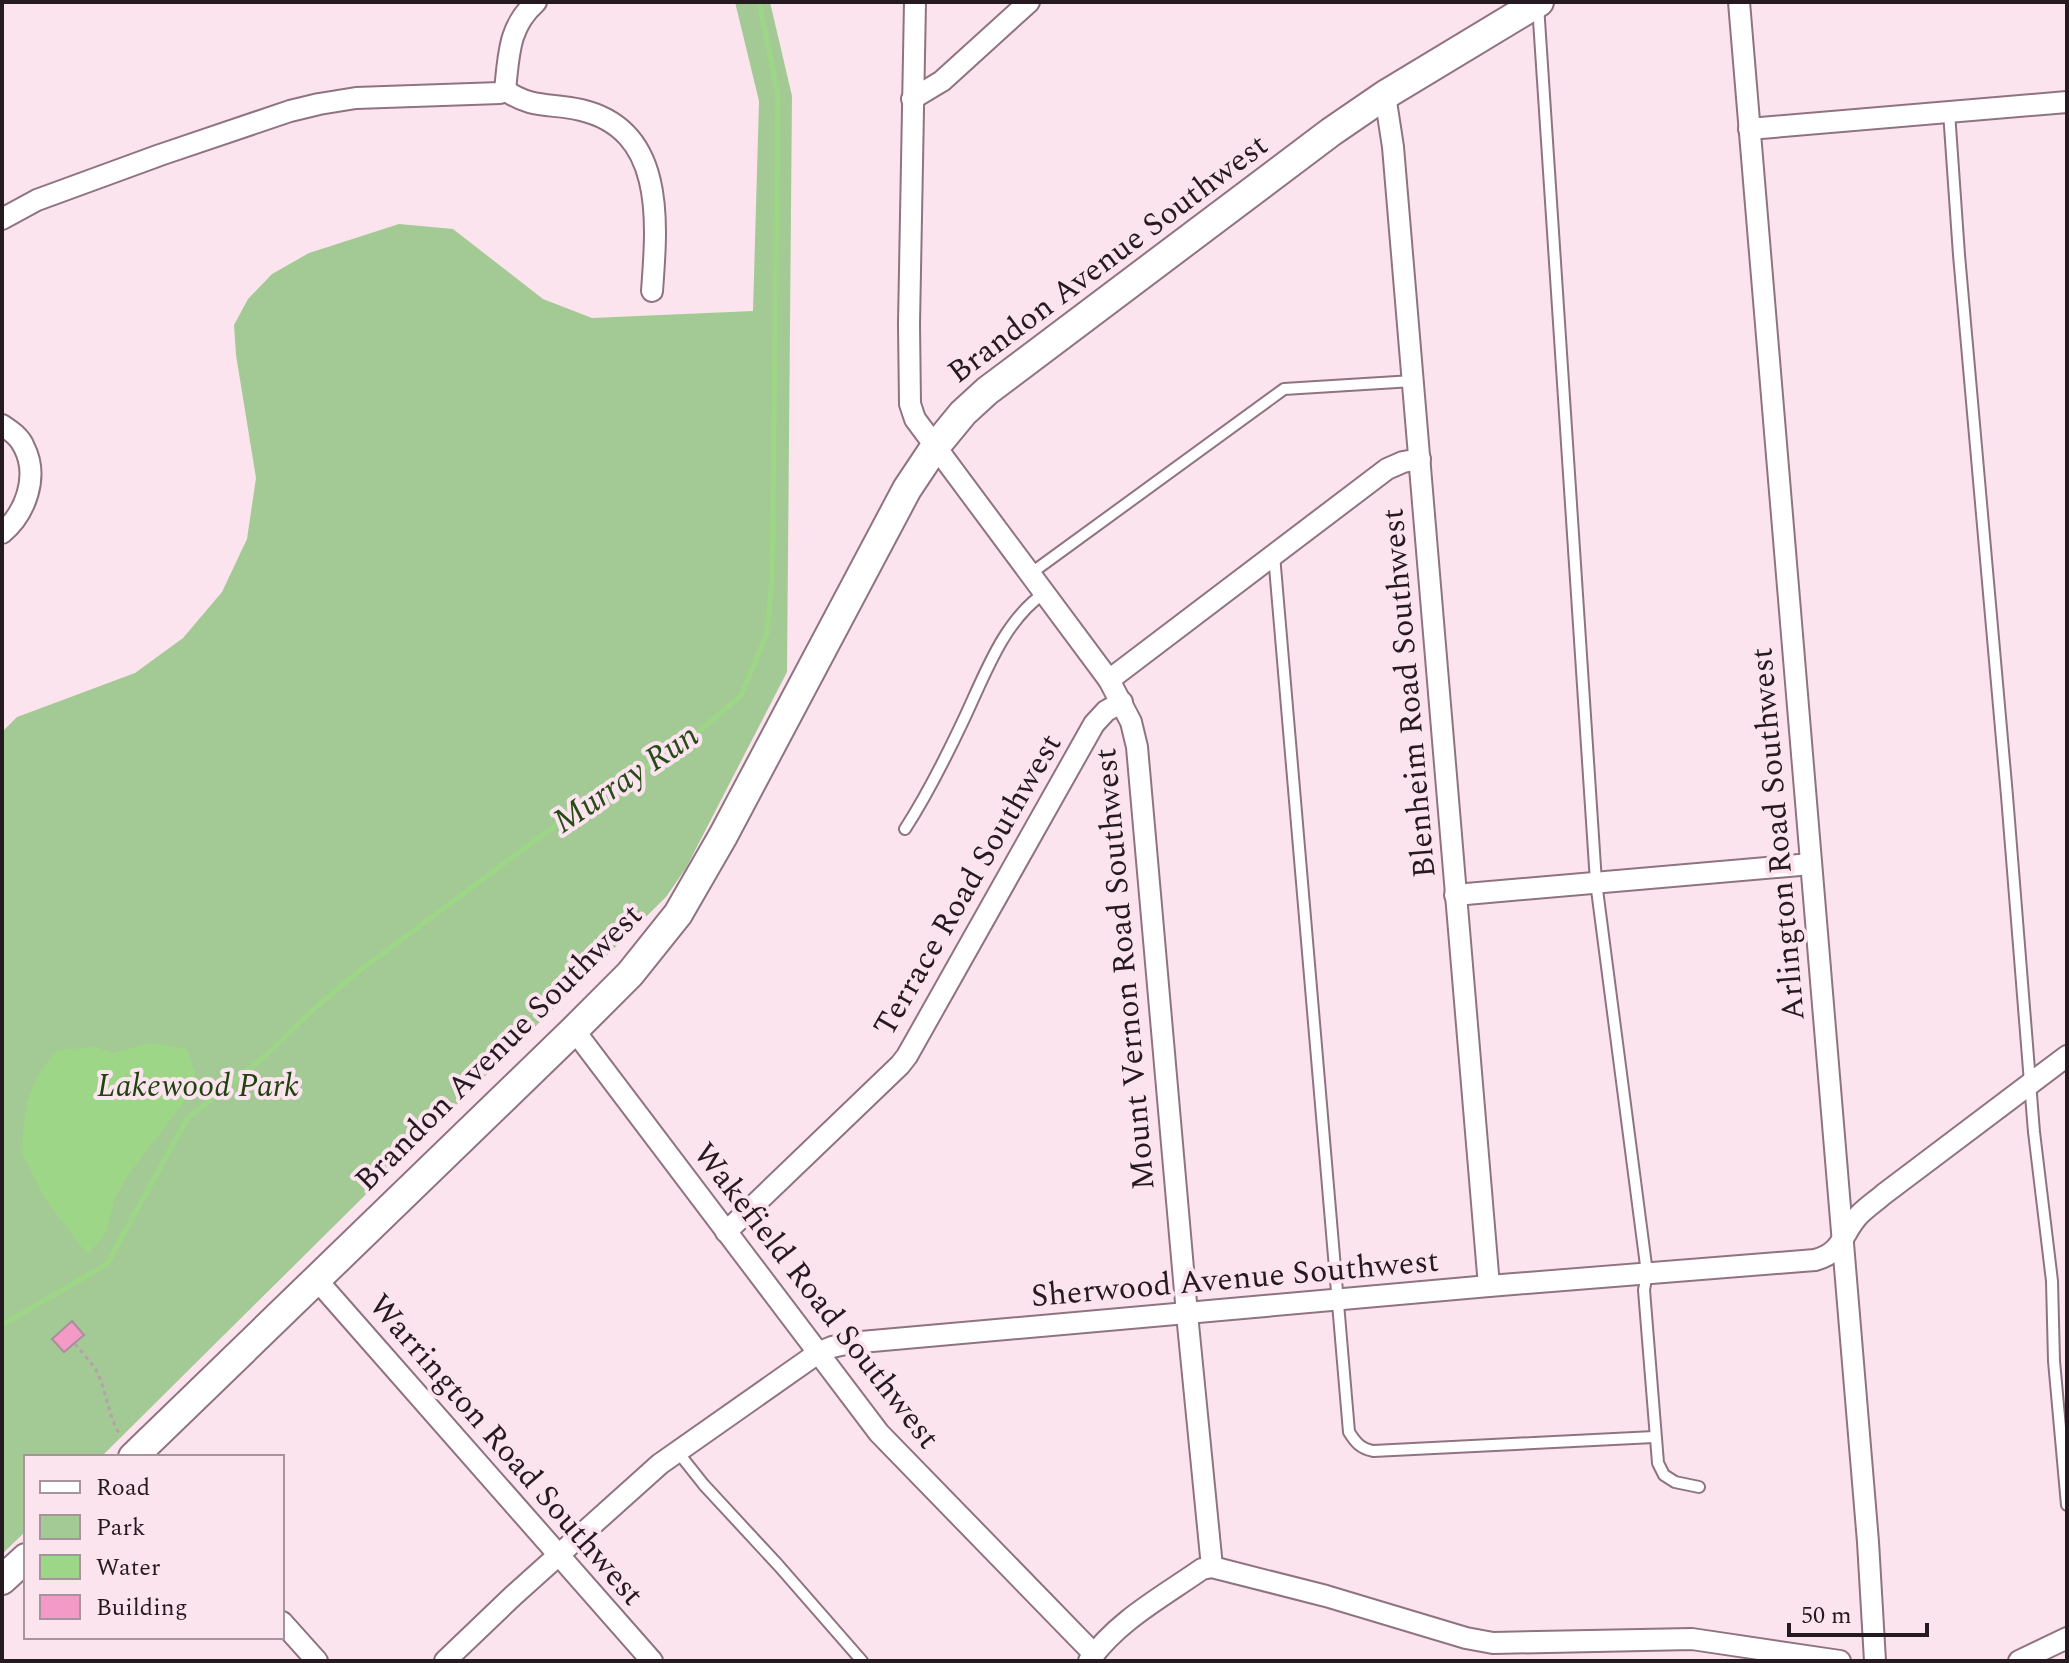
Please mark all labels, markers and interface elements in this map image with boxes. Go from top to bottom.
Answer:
street label: Brandon Avenue Southwest [937,122,1279,396]
street label: Blenheim Road Southwest [1368,506,1450,880]
street label: Arlington Road Southwest [1737,645,1819,1023]
water label: Murray Run [542,711,710,847]
street label: Terrace Road Southwest [861,724,1075,1046]
street label: Mount Vernon Road Southwest [1081,746,1169,1192]
street label: Brandon Avenue Southwest [344,893,654,1203]
park label: Lakewood Park [97,1062,299,1111]
street label: Wakefield Road Southwest [680,1132,952,1460]
street label: Sherwood Avenue Southwest [1029,1237,1441,1321]
street label: Warrington Road Southwest [356,1283,656,1617]
legend [24,1455,284,1639]
text: Road [96,1470,150,1506]
text: Park [96,1510,146,1546]
text: Water [96,1550,160,1586]
scale bar [1789,1587,1927,1637]
text: Building [96,1590,188,1626]
text: 50 m [1801,1598,1852,1634]

